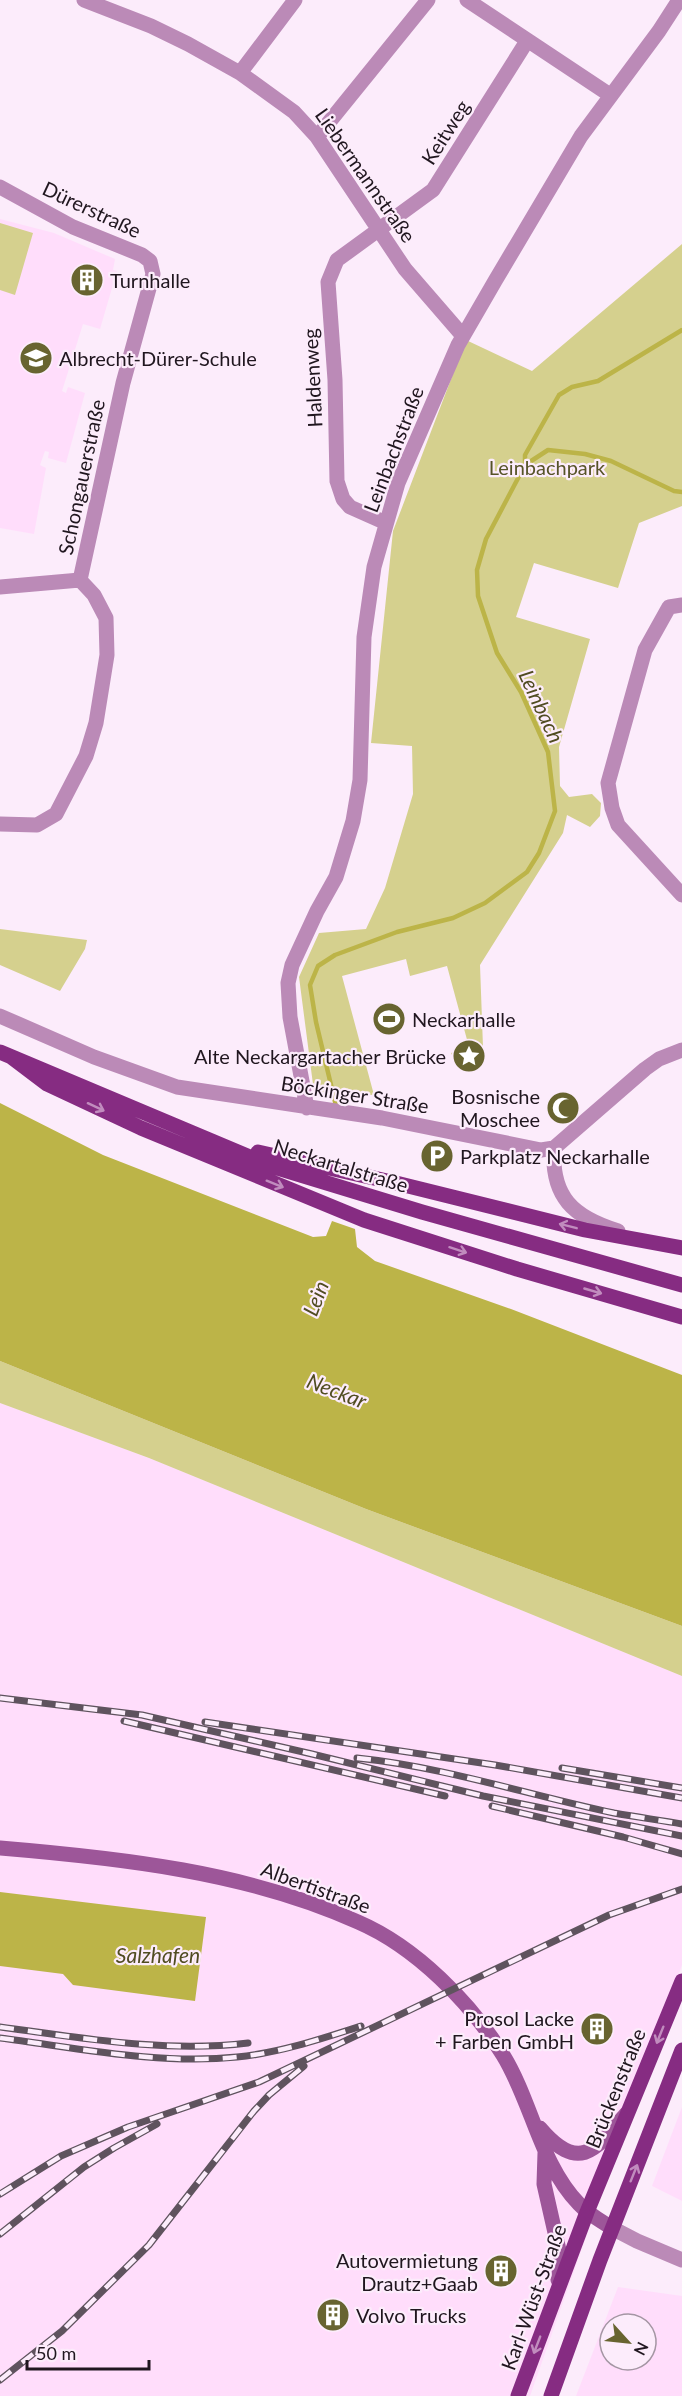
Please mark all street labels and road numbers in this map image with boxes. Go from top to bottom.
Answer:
street label: Keitweg [416,95,474,169]
street label: Liebermannstraße [311,103,421,247]
street label: Dürerstraße [39,176,145,242]
street label: Haldenweg [297,328,327,428]
street label: Leinbachstraße [358,383,428,515]
street label: Schongauerstraße [53,397,109,557]
street label: Böckinger Straße [279,1070,431,1118]
street label: Neckartalstraße [271,1133,411,1197]
street label: Albertistraße [258,1856,374,1918]
street label: Brückenstraße [580,2025,650,2151]
street label: Karl-Wüst-Straße [495,2221,571,2373]

